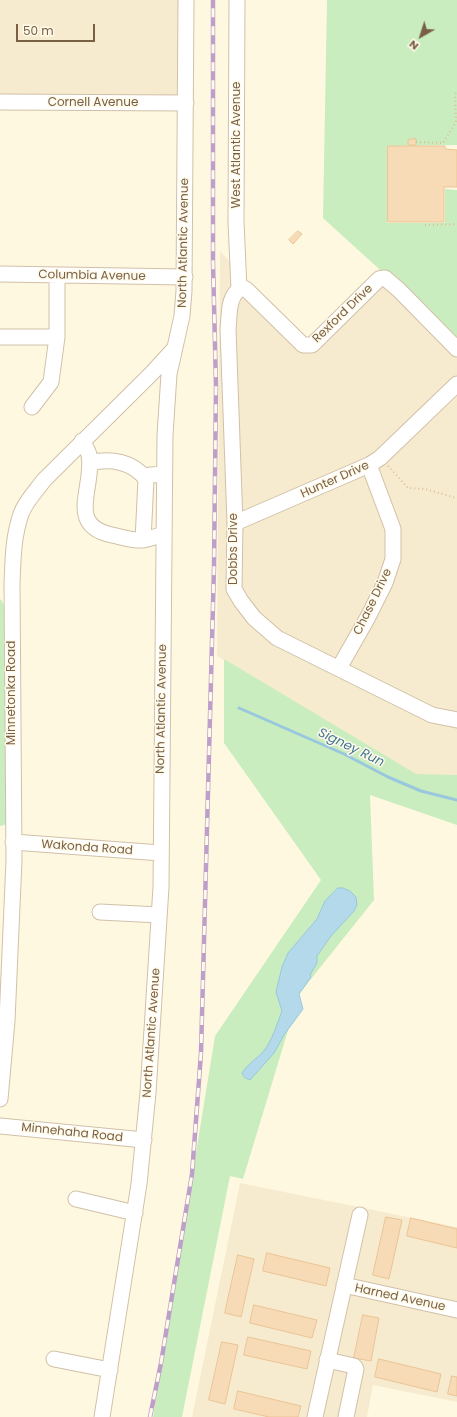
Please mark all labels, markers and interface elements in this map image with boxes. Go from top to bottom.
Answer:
scale bar [18,16,97,42]
north arrow [401,16,441,56]
text: 50 m [23,22,54,39]
text: N [405,37,422,54]
street label: West Atlantic Avenue [230,81,244,209]
street label: Cornell Avenue [48,96,138,110]
street label: North Atlantic Avenue [176,178,192,308]
street label: Columbia Avenue [38,268,146,284]
street label: Rexford Drive [310,282,376,346]
street label: Hunter Drive [299,459,371,501]
street label: Dobbs Drive [227,513,241,585]
street label: Chase Drive [351,566,395,638]
street label: Minnetonka Road [5,641,19,745]
street label: North Atlantic Avenue [154,644,170,774]
water label: Signey Run [315,725,387,771]
street label: Wakonda Road [41,838,133,858]
street label: North Atlantic Avenue [140,968,164,1098]
street label: Minnehaha Road [20,1121,124,1145]
street label: Harned Avenue [353,1281,447,1315]

